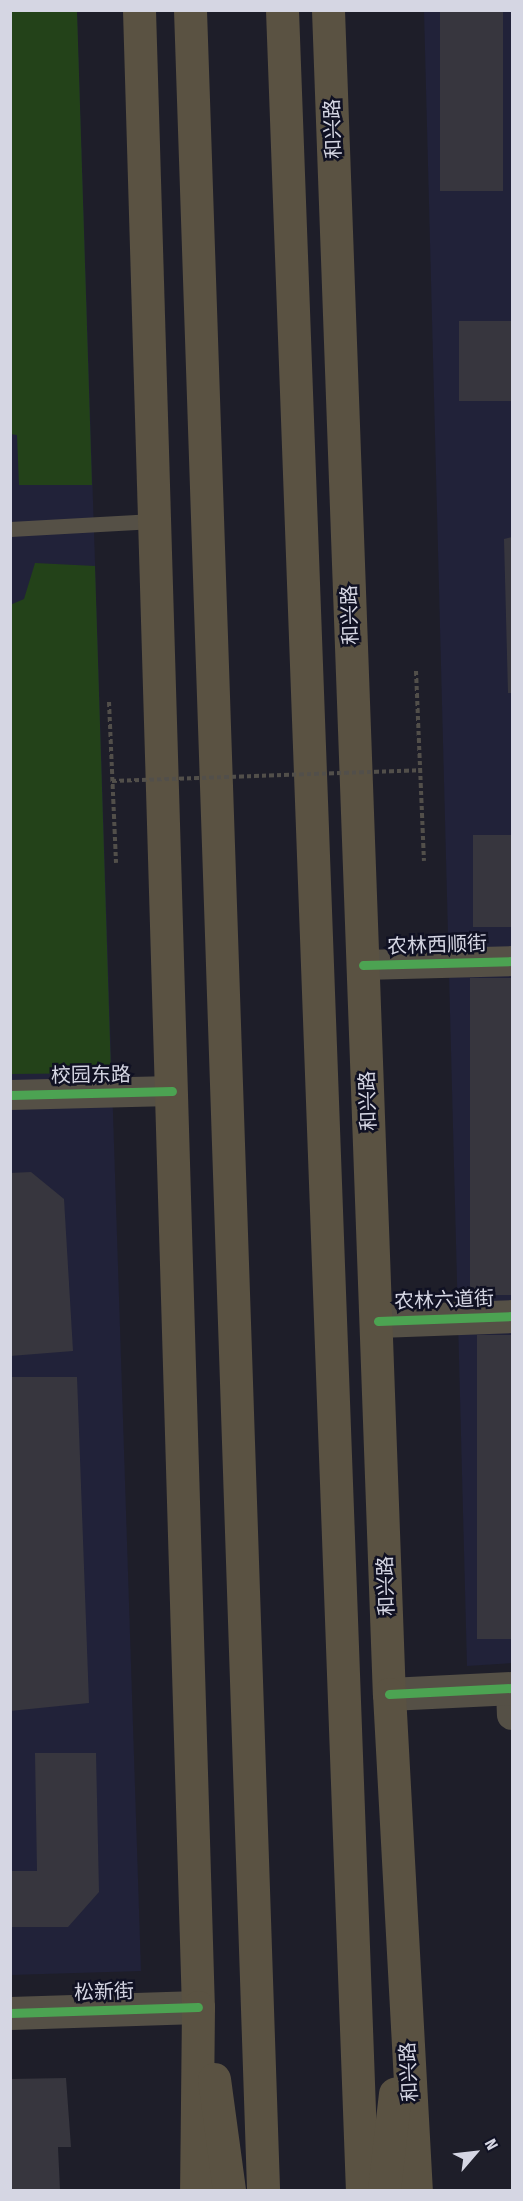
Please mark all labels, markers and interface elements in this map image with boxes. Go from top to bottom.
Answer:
street label: 和兴路 [320,99,346,159]
street label: 和兴路 [337,585,363,645]
street label: 农林西顺街 [387,931,487,959]
street label: 校园东路 [51,1062,131,1088]
street label: 和兴路 [355,1071,381,1131]
street label: 农林六道街 [394,1286,494,1314]
street label: 和兴路 [373,1556,399,1616]
street label: 松新街 [74,1979,134,2005]
street label: 和兴路 [395,2041,423,2103]
north arrow [445,2123,505,2183]
text: N [481,2136,502,2153]

